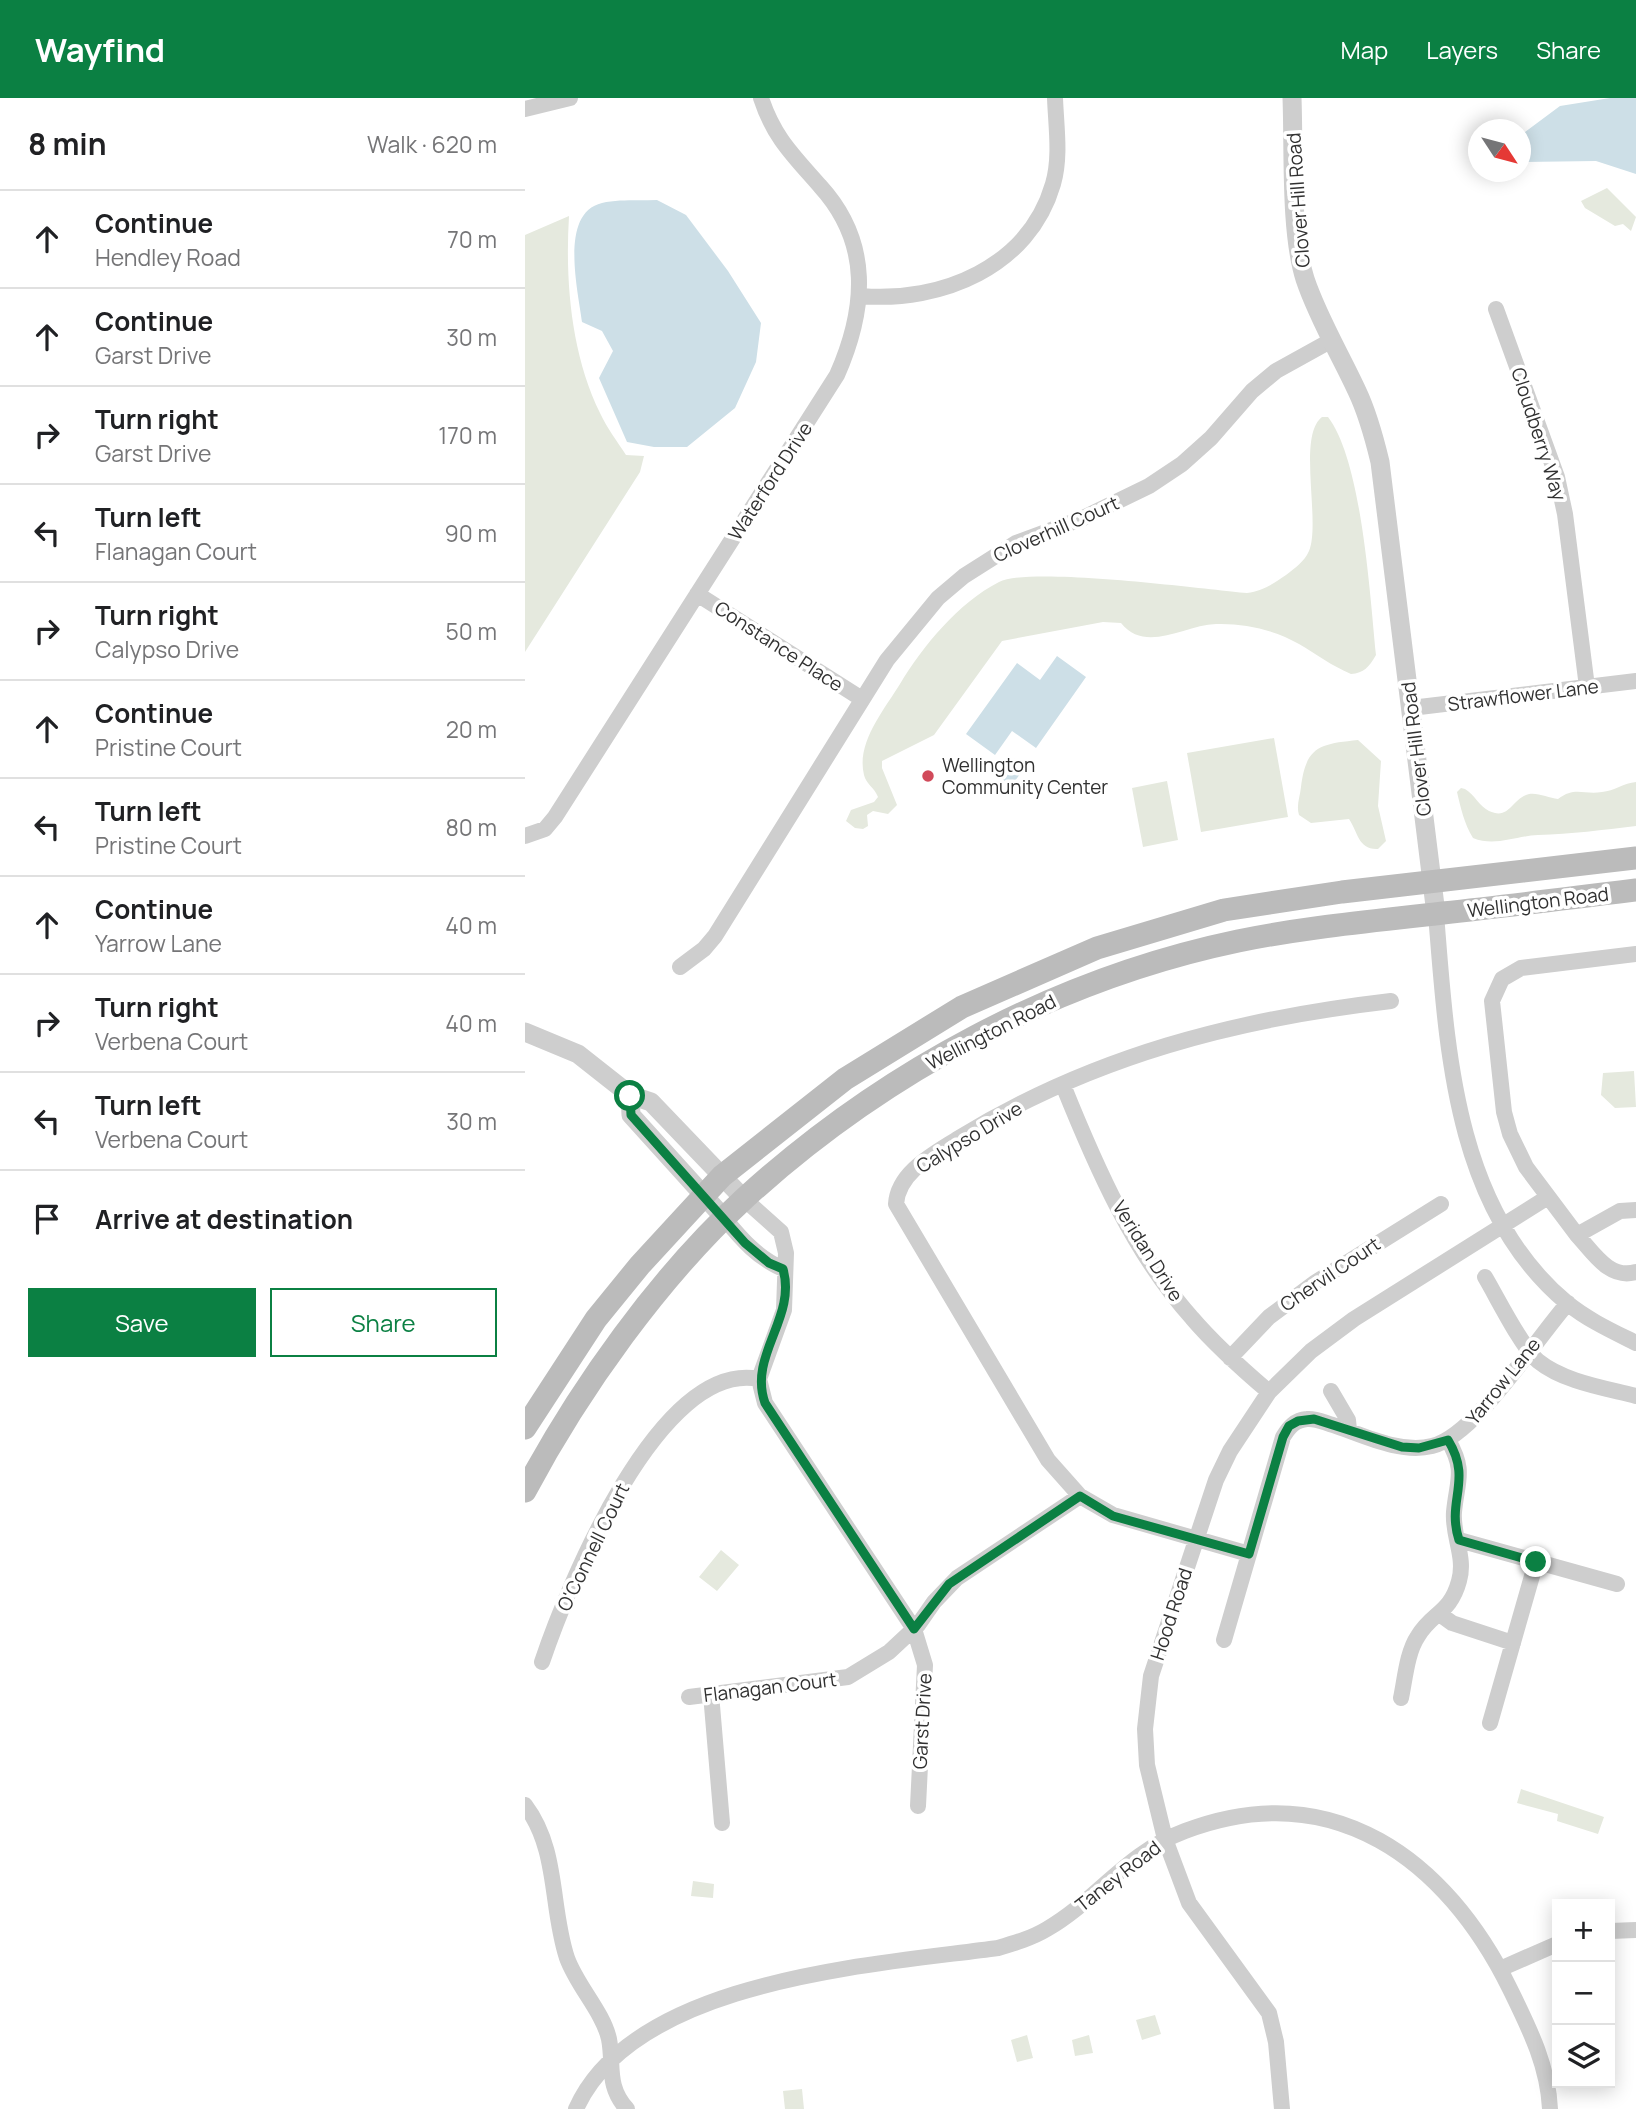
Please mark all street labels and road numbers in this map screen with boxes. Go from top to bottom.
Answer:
street label: Clover Hill Road [1280,132,1316,268]
street label: Cloudberry Way [1505,364,1573,504]
street label: Waterford Drive [722,417,818,545]
street label: Cloverhill Court [989,490,1123,568]
street label: Constance Place [710,595,848,697]
street label: Strawflower Lane [1446,673,1600,717]
street label: Clover Hill Road [1395,680,1437,818]
street label: Wellington Road [1466,880,1610,924]
street label: Wellington Road [922,988,1060,1076]
street label: Calypso Drive [911,1095,1027,1179]
street label: Veridan Drive [1107,1196,1189,1306]
street label: Chervil Court [1275,1231,1385,1317]
street label: Yarrow Lane [1460,1332,1546,1430]
street label: O'Connell Court [551,1479,635,1615]
street label: Hood Road [1144,1565,1198,1663]
street label: Flanagan Court [702,1666,838,1708]
street label: Garst Drive [906,1672,938,1770]
street label: Taney Road [1070,1834,1166,1918]

